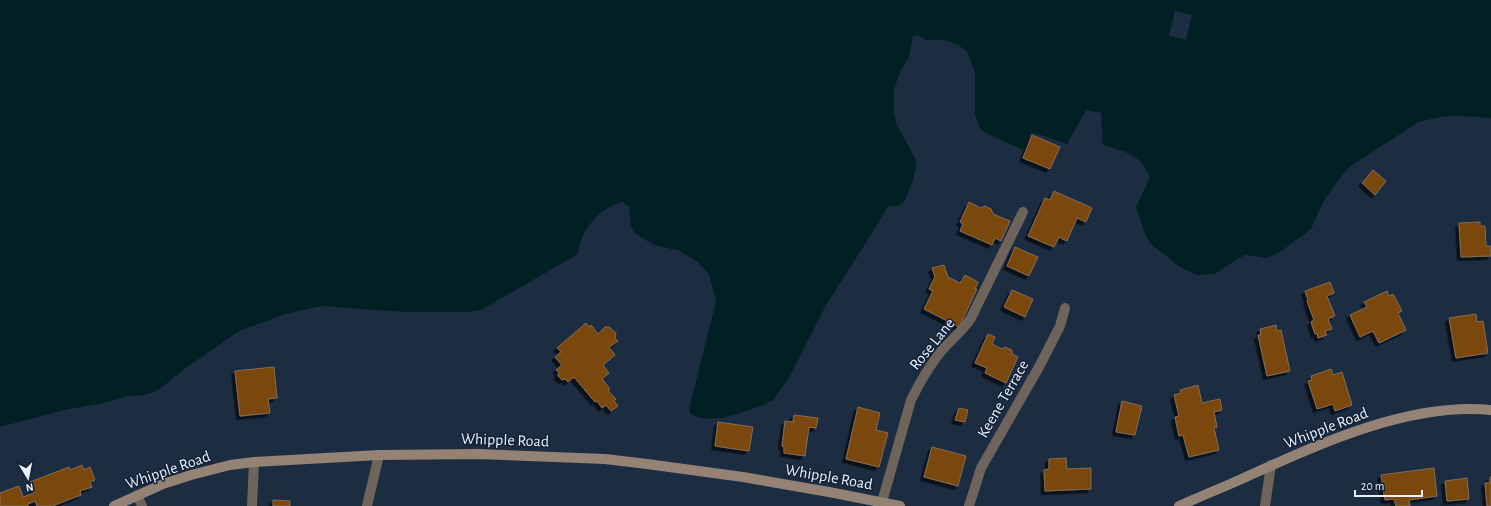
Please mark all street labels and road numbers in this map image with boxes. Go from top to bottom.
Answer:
street label: Rose Lane [906,315,958,373]
street label: Keene Terrace [974,357,1032,441]
street label: Whipple Road [1282,405,1370,451]
street label: Whipple Road [461,430,549,450]
street label: Whipple Road [124,448,212,492]
street label: Whipple Road [784,461,874,493]

